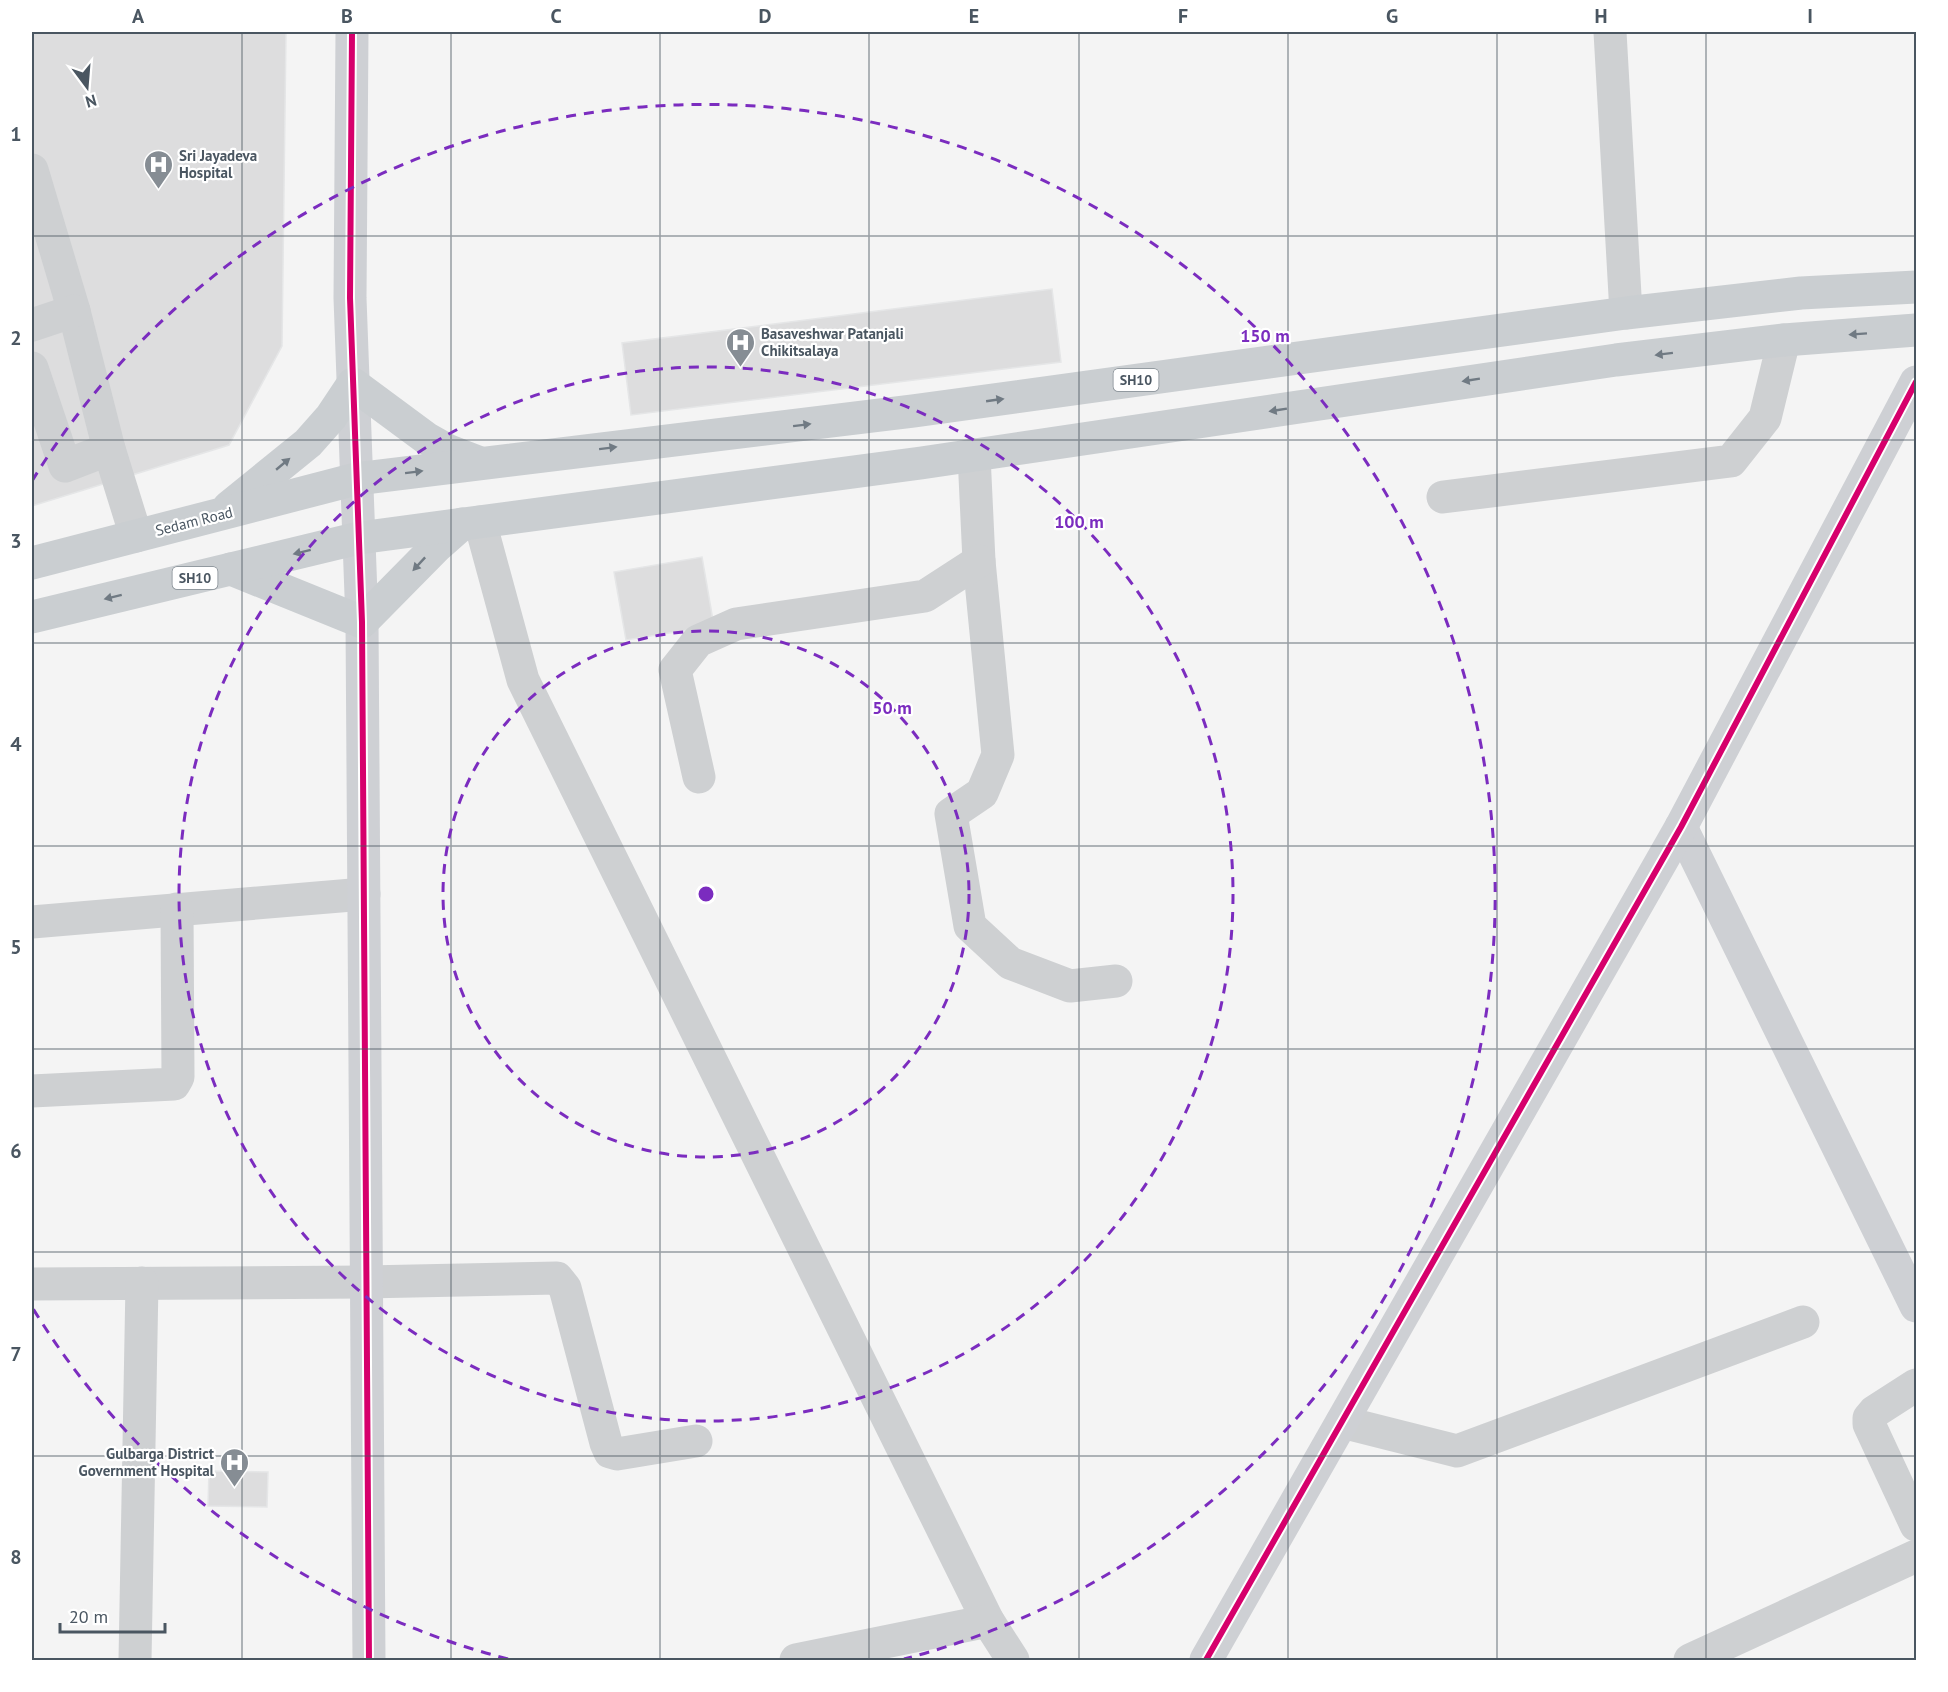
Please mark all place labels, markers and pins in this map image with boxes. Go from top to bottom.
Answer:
place label: Sri Jayadeva Hospital [179,146,257,182]
hospital icon: Sri Jayadeva Hospital [142,148,174,190]
place label: Basaveshwar Patanjali Chikitsalaya [761,324,904,360]
hospital icon: Basaveshwar Patanjali Chikitsalaya [724,326,756,368]
centre of rings [696,884,716,904]
place label: Gulbarga District Government Hospital [79,1444,215,1480]
hospital icon: Gulbarga District Government Hospital [219,1446,251,1488]

